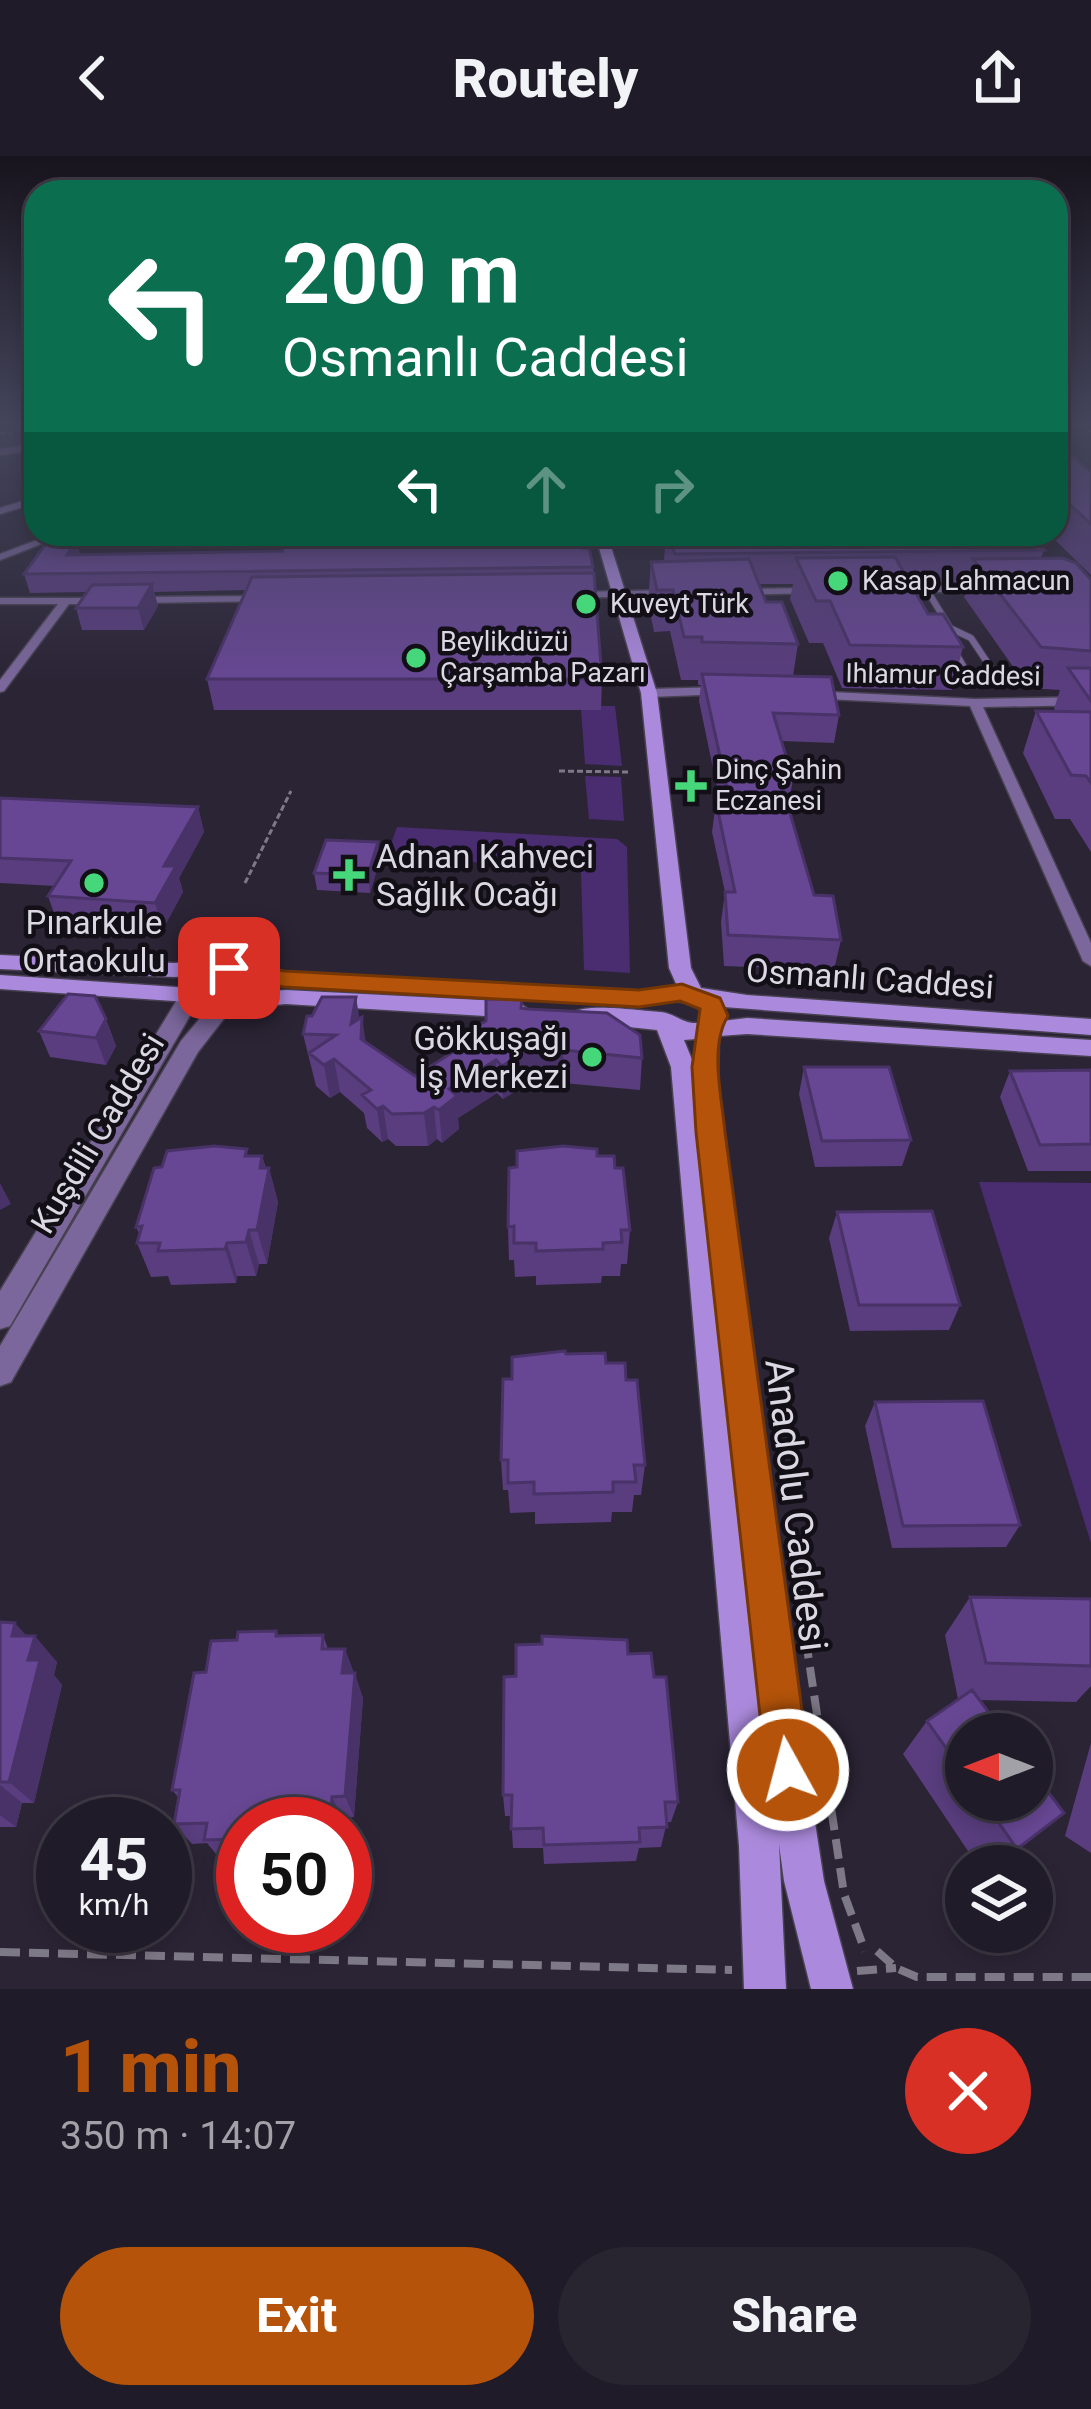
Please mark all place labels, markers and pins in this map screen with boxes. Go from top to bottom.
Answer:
place label: Kasap Lahmacun [862,565,1071,597]
marker: Kasap Lahmacun [825,568,851,594]
place label: Kuveyt Türk [610,588,749,620]
marker: Kuveyt Türk [573,591,599,617]
place label: Beylikdüzü Çarşamba Pazarı [440,626,646,689]
marker: Beylikdüzü Çarşamba Pazarı [403,645,429,671]
place label: Dinç Şahin Eczanesi [715,754,842,817]
marker: Dinç Şahin Eczanesi [678,773,704,799]
place label: Adnan Kahveci Sağlık Ocağı [376,837,594,914]
marker: Adnan Kahveci Sağlık Ocağı [333,859,365,891]
marker: Pınarkule Ortaokulu [81,870,107,896]
place label: Pınarkule Ortaokulu [22,903,166,980]
pin [178,917,280,1019]
place label: Gökkuşağı İş Merkezi [413,1019,568,1096]
marker: Gökkuşağı İş Merkezi [579,1044,605,1070]

